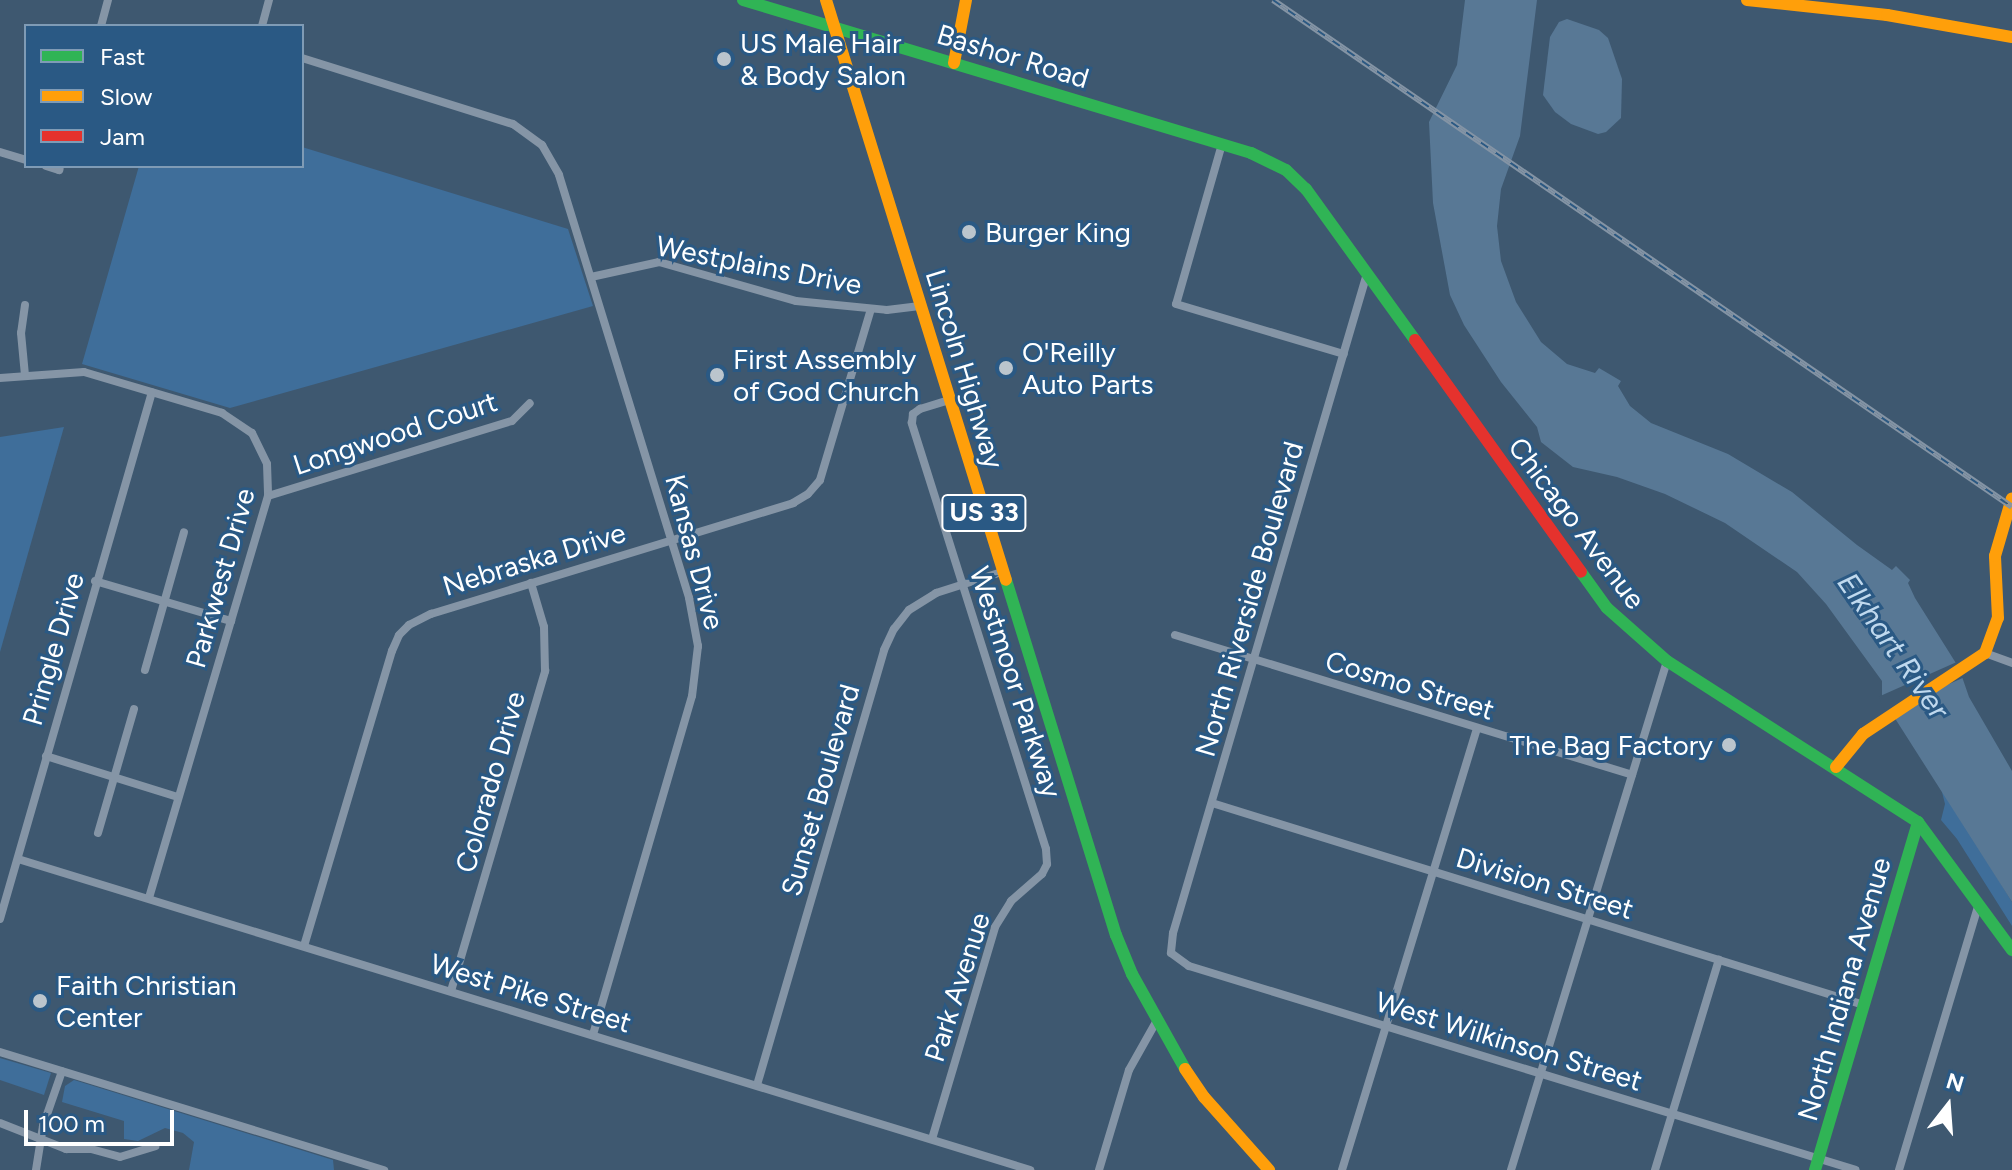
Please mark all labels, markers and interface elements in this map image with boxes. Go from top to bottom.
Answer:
street label: Bashor Road [933,17,1093,95]
legend [24,24,304,168]
place label: US Male Hair & Body Salon [740,26,906,92]
text: Fast [100,42,145,71]
marker: US Male Hair & Body Salon [715,50,733,68]
text: Slow [100,82,152,111]
text: Jam [100,122,145,151]
place label: Burger King [985,215,1131,249]
marker: Burger King [960,223,978,241]
street label: Westplains Drive [653,229,865,301]
street label: Lincoln Highway [919,265,1011,473]
place label: O'Reilly Auto Parts [1022,335,1154,401]
place label: First Assembly of God Church [733,342,919,408]
marker: O'Reilly Auto Parts [997,359,1015,377]
marker: First Assembly of God Church [708,366,726,384]
street label: Longwood Court [289,384,501,482]
street label: Chicago Avenue [1502,431,1652,615]
street label: North Riverside Boulevard [1188,438,1310,760]
street label: Kansas Drive [658,471,732,633]
street label: Parkwest Drive [178,484,262,672]
road number: US 33 [940,491,1028,535]
street label: Nebraska Drive [439,515,629,603]
street label: Westmoor Parkway [963,562,1069,802]
water label: Elkhart River [1829,566,1957,726]
street label: Pringle Drive [15,569,91,729]
street label: Cosmo Street [1321,643,1499,727]
street label: Sunset Boulevard [774,680,866,900]
street label: Colorado Drive [448,688,532,876]
place label: The Bag Factory [1510,728,1713,762]
marker: The Bag Factory [1720,736,1738,754]
street label: Division Street [1452,840,1638,926]
street label: North Indiana Avenue [1790,853,1898,1125]
street label: Park Avenue [917,908,997,1066]
street label: West Pike Street [427,947,635,1039]
place label: Faith Christian Center [56,968,237,1034]
street label: West Wilkinson Street [1372,984,1646,1098]
marker: Faith Christian Center [31,992,49,1010]
north arrow [1908,1066,1988,1146]
text: N [1943,1067,1967,1098]
scale bar [28,1094,178,1144]
text: 100 m [38,1109,105,1138]

